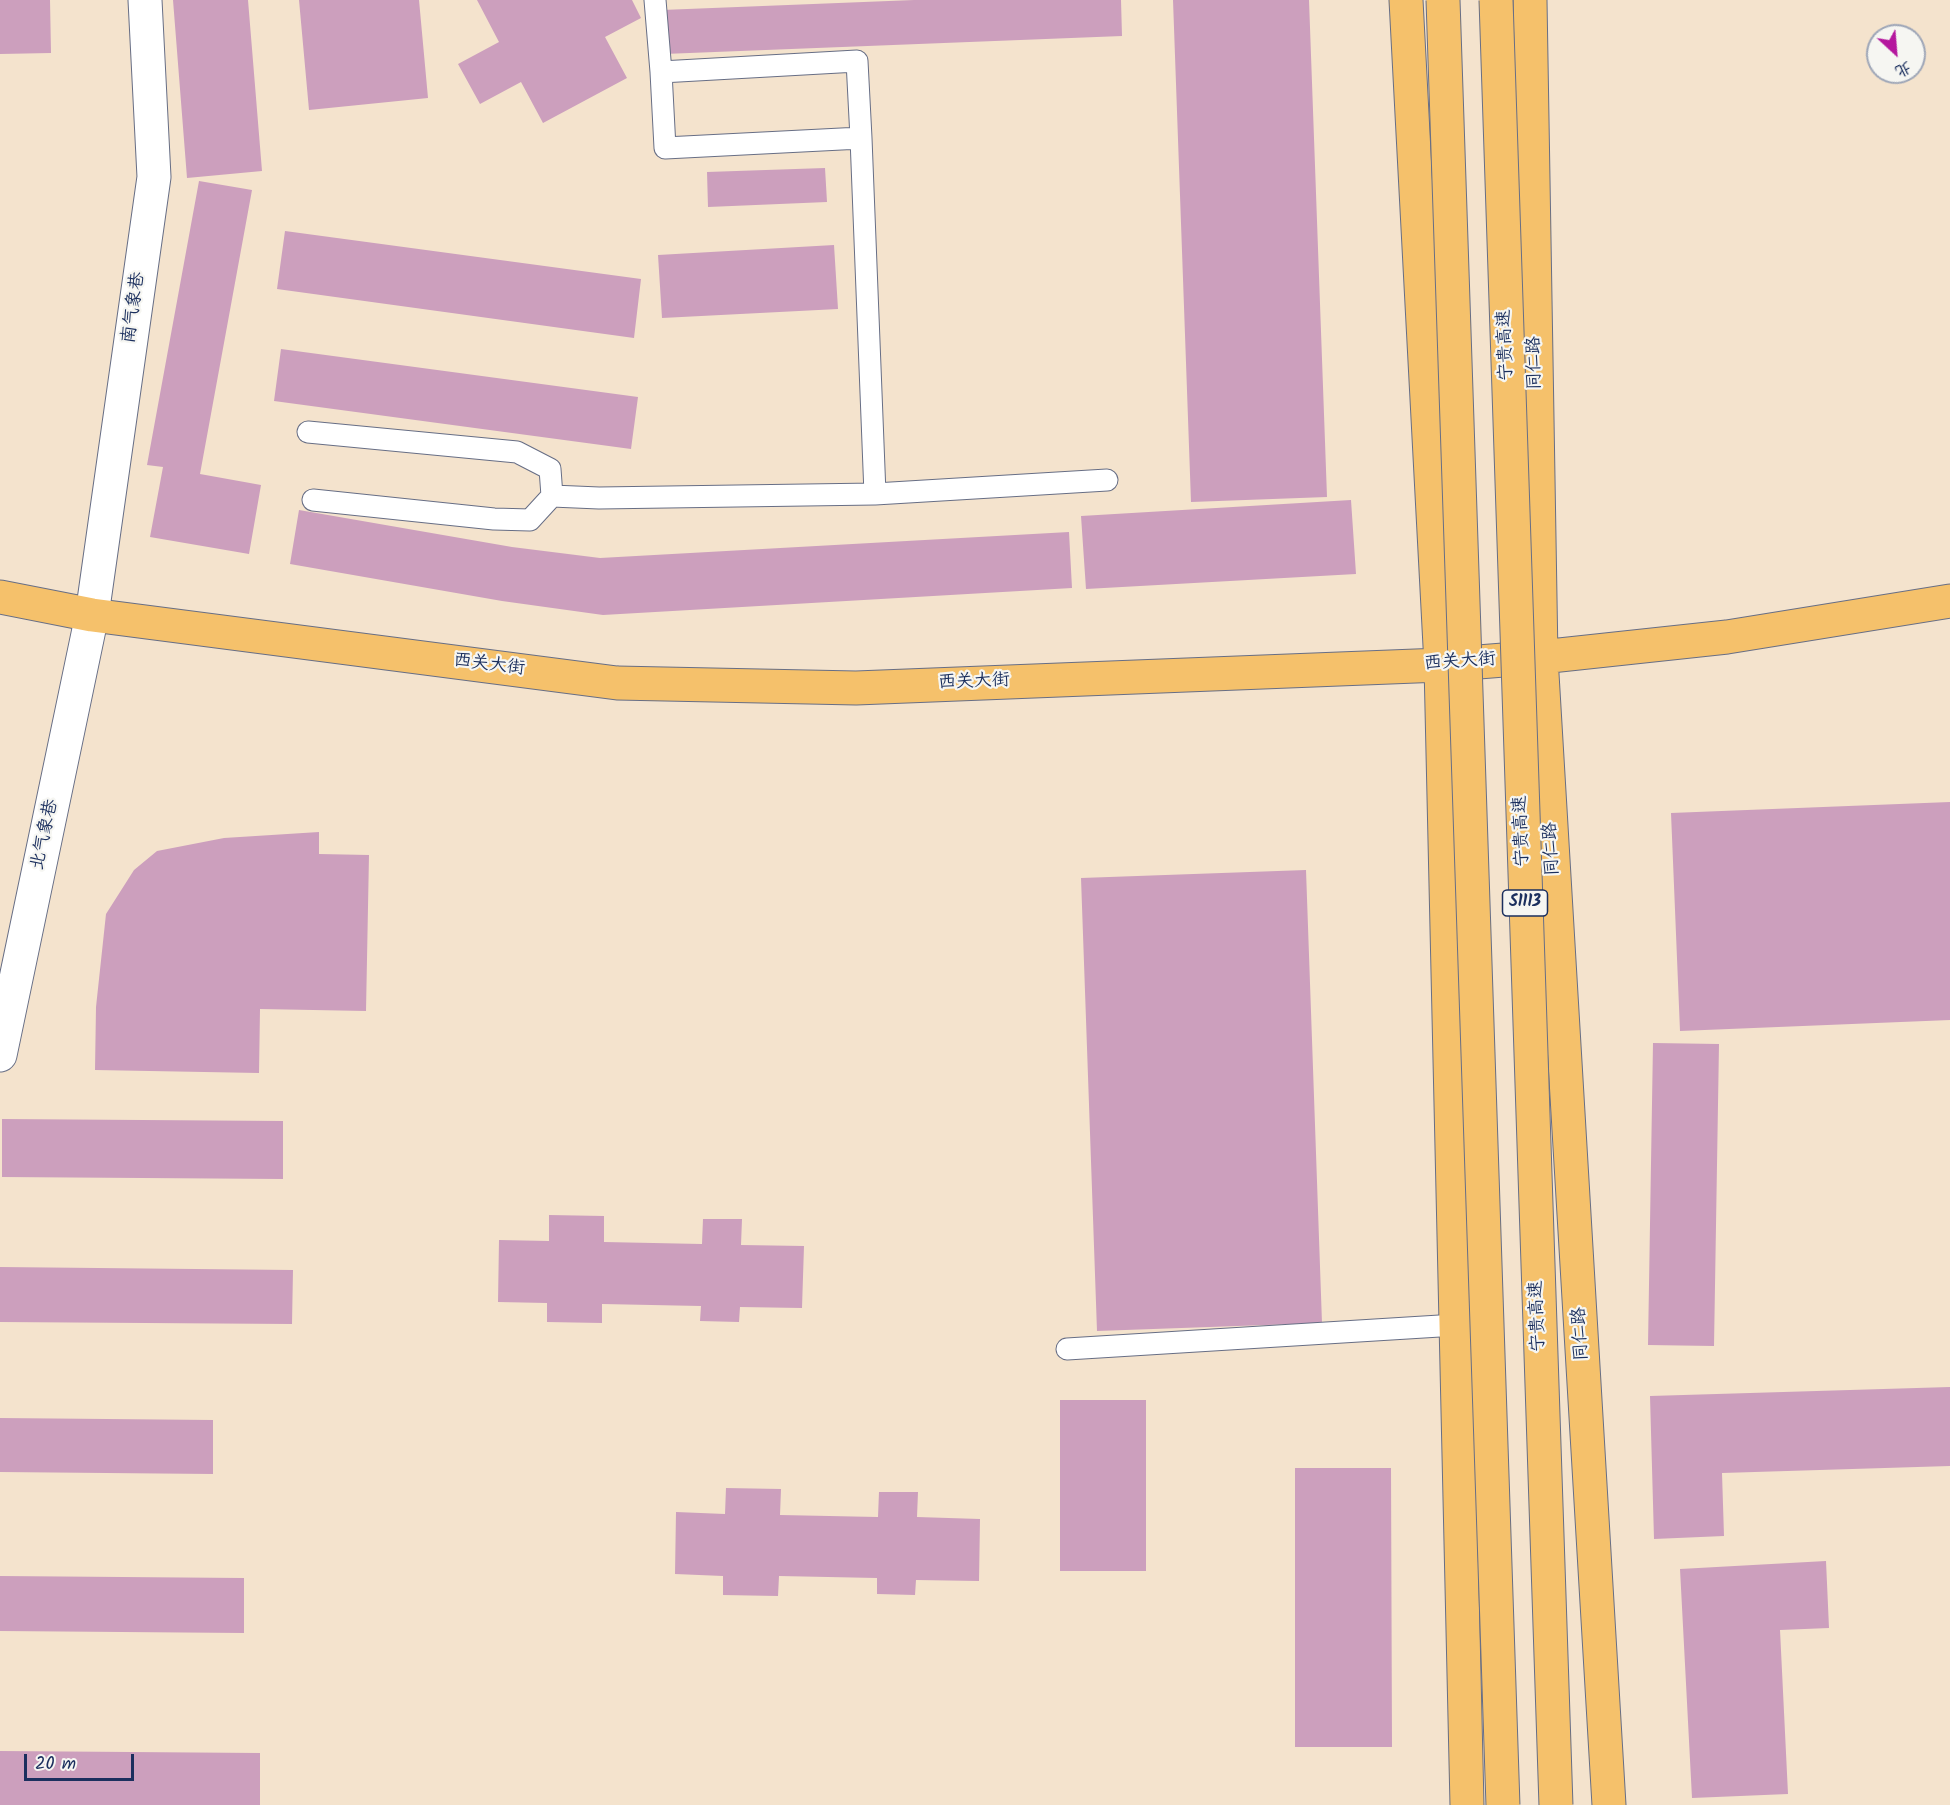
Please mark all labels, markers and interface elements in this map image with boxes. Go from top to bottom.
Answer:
north arrow [1866,24,1926,84]
text: 北 [1891,54,1916,84]
street label: 南气象巷 [119,271,151,345]
street label: 宁贵高速 [1495,309,1519,381]
street label: 同仁路 [1525,336,1547,390]
street label: 西关大街 [1423,650,1497,676]
street label: 西关大街 [452,651,526,681]
street label: 西关大街 [938,671,1010,695]
street label: 宁贵高速 [1511,795,1535,867]
street label: 北气象巷 [28,798,64,872]
street label: 同仁路 [1541,821,1565,877]
road number: S1113 [1502,890,1547,916]
street label: 宁贵高速 [1527,1280,1551,1352]
street label: 同仁路 [1570,1306,1594,1362]
scale bar [27,1742,136,1780]
text: 20 m [35,1750,76,1779]

